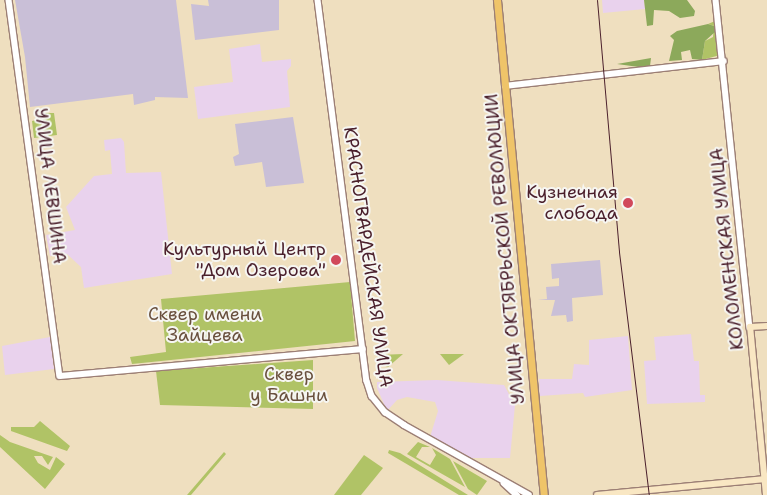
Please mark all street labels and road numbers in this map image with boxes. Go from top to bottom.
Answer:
street label: УЛИЦА ОКТЯБРЬСКОЙ РЕВОЛЮЦИИ [481,93,529,405]
street label: УЛИЦА ЛЕВШИНА [30,107,70,265]
street label: КРАСНОГВАРДЕЙСКАЯ УЛИЦА [339,125,397,389]
street label: КОЛОМЕНСКАЯ УЛИЦА [706,147,748,351]

